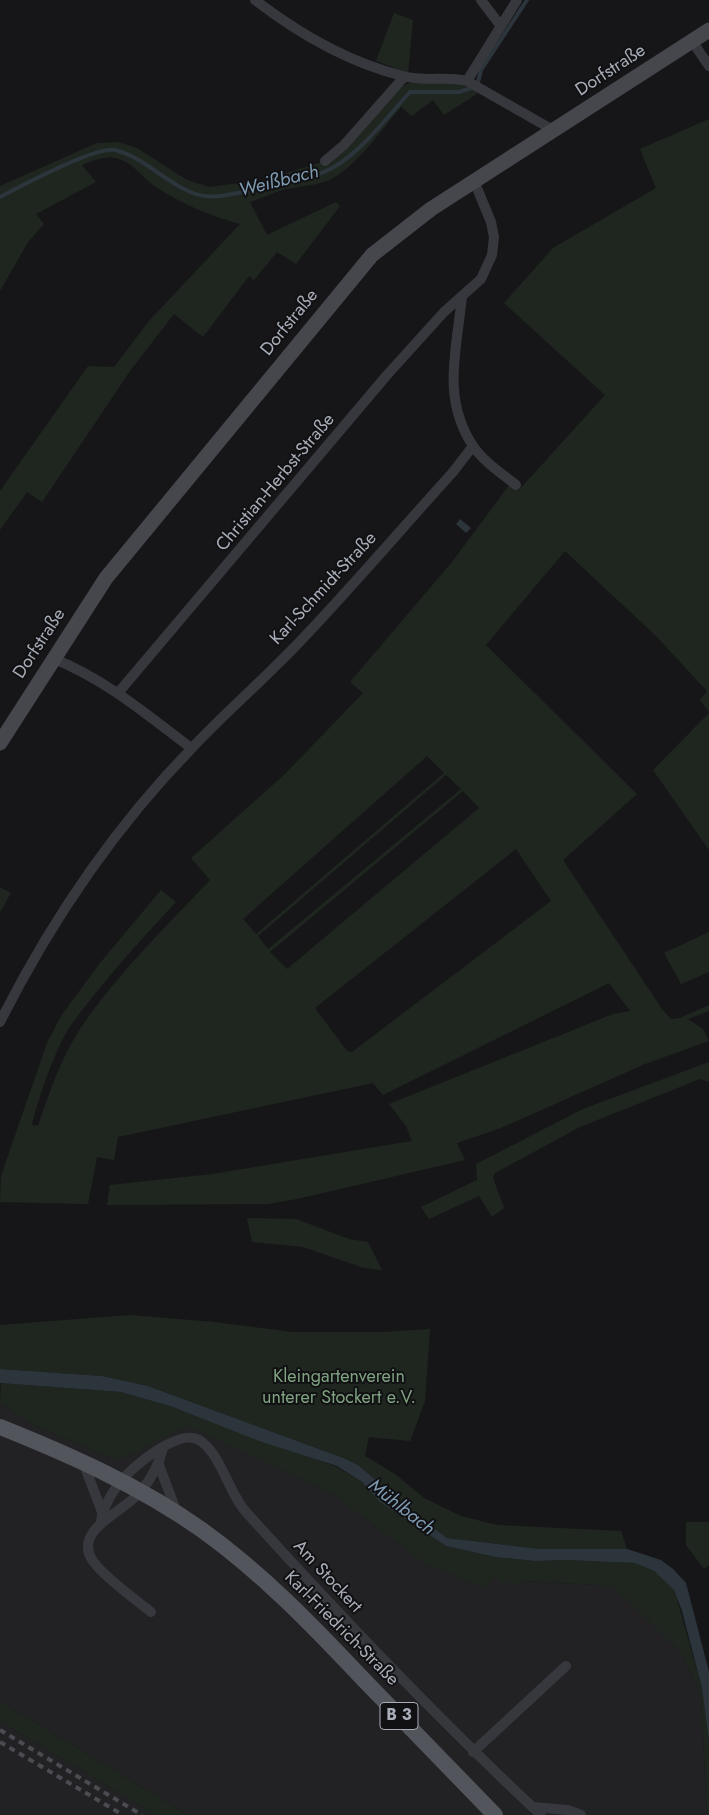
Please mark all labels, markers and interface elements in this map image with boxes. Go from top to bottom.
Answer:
street label: Dorfstraße [572,40,650,102]
water label: Weißbach [237,161,321,203]
street label: Dorfstraße [257,285,323,361]
street label: Christian-Herbst-Straße [212,410,340,556]
street label: Karl-Schmidt-Straße [266,528,382,650]
street label: Dorfstraße [9,605,71,683]
park label: Kleingartenverein unterer Stockert e.V. [262,1367,416,1410]
water label: Mühlbach [363,1475,439,1541]
street label: Am Stockert [288,1536,366,1618]
street label: Karl-Friedrich-Straße [279,1567,403,1691]
road number: B 3 [380,1702,418,1730]

